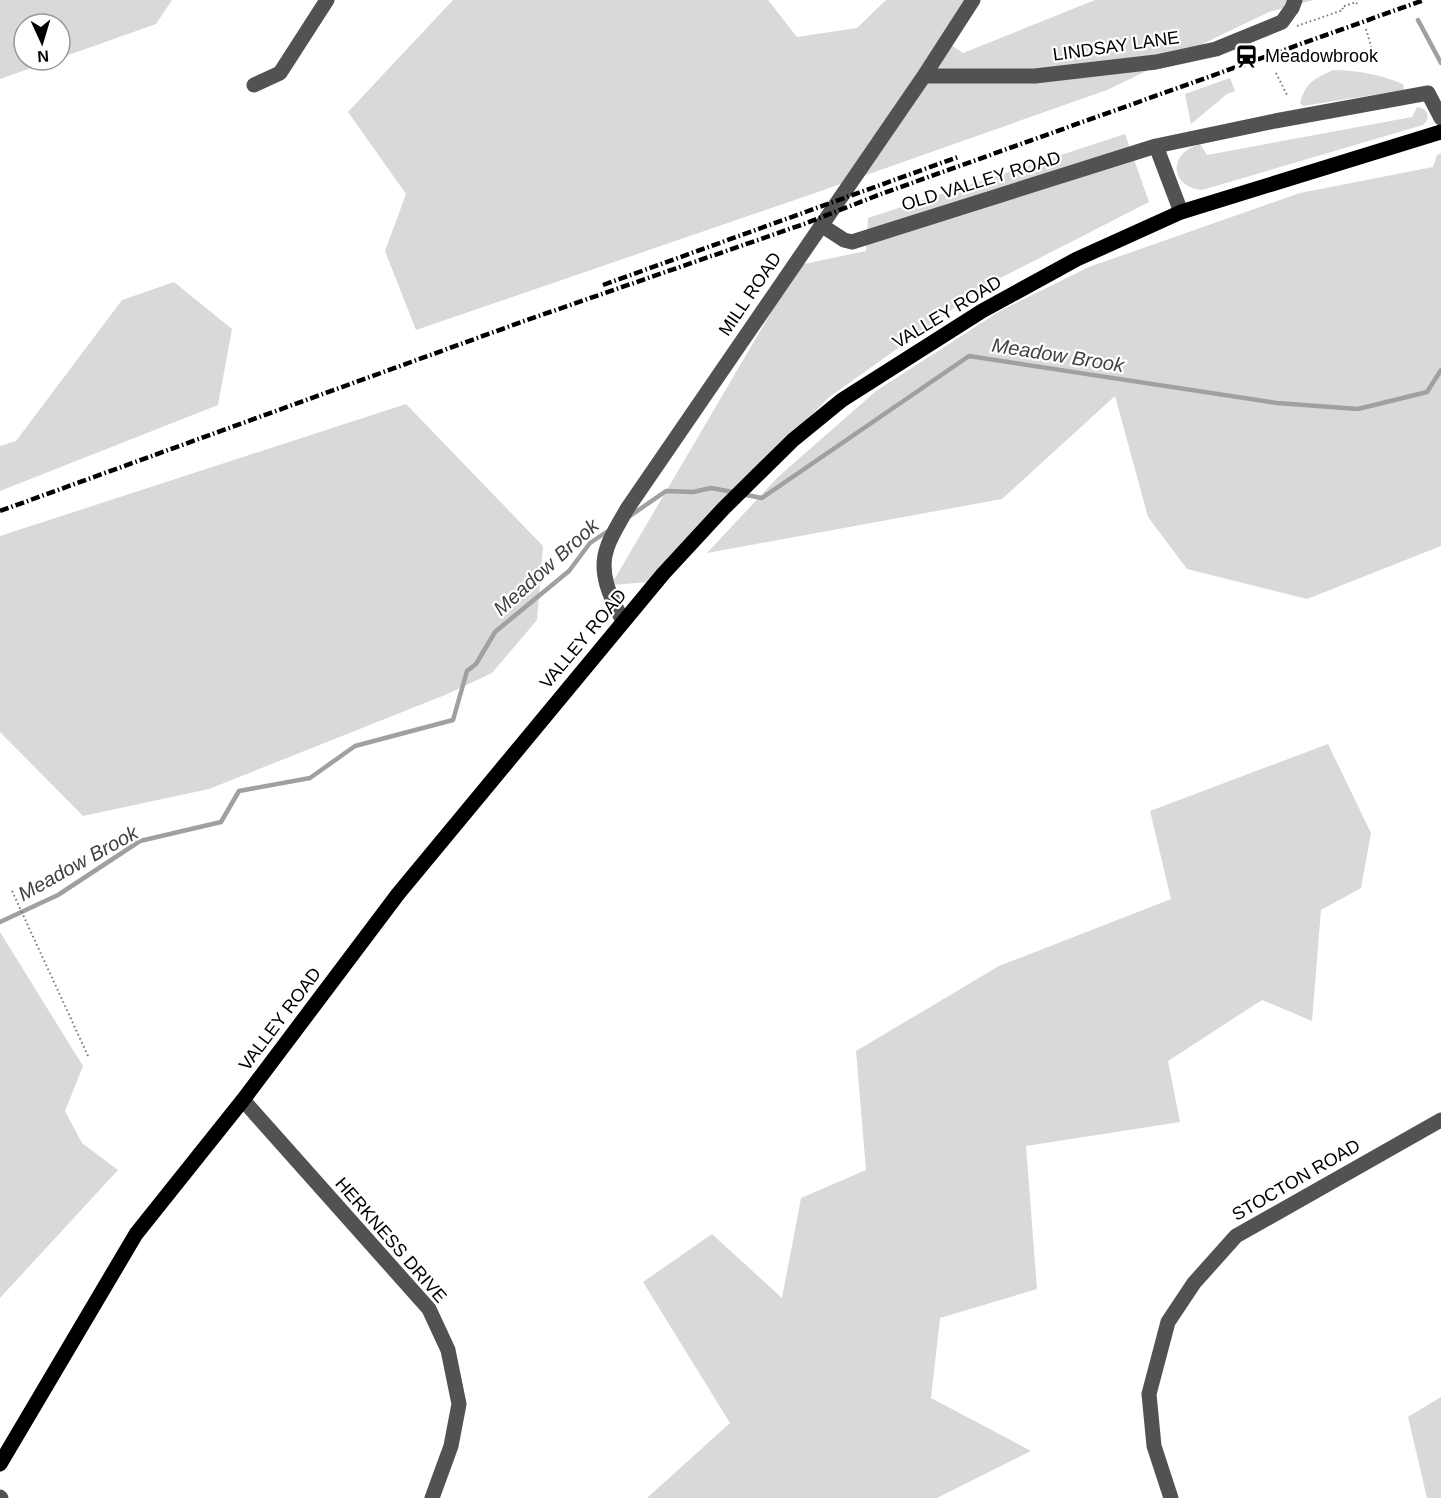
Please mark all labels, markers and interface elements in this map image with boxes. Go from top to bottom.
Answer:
north arrow [12,12,72,72]
street label: LINDSAY LANE [1052,27,1180,65]
station icon: Meadowbrook [1234,43,1260,69]
place label: Meadowbrook [1265,46,1379,66]
text: N [37,48,49,65]
street label: OLD VALLEY ROAD [899,147,1063,215]
street label: MILL ROAD [715,248,785,340]
street label: VALLEY ROAD [889,272,1005,352]
water label: Meadow Brook [990,334,1127,376]
water label: Meadow Brook [489,514,604,620]
street label: VALLEY ROAD [536,585,630,693]
water label: Meadow Brook [14,821,143,905]
street label: VALLEY ROAD [235,964,325,1074]
street label: STOCTON ROAD [1228,1135,1364,1225]
street label: HERKNESS DRIVE [331,1173,451,1307]

